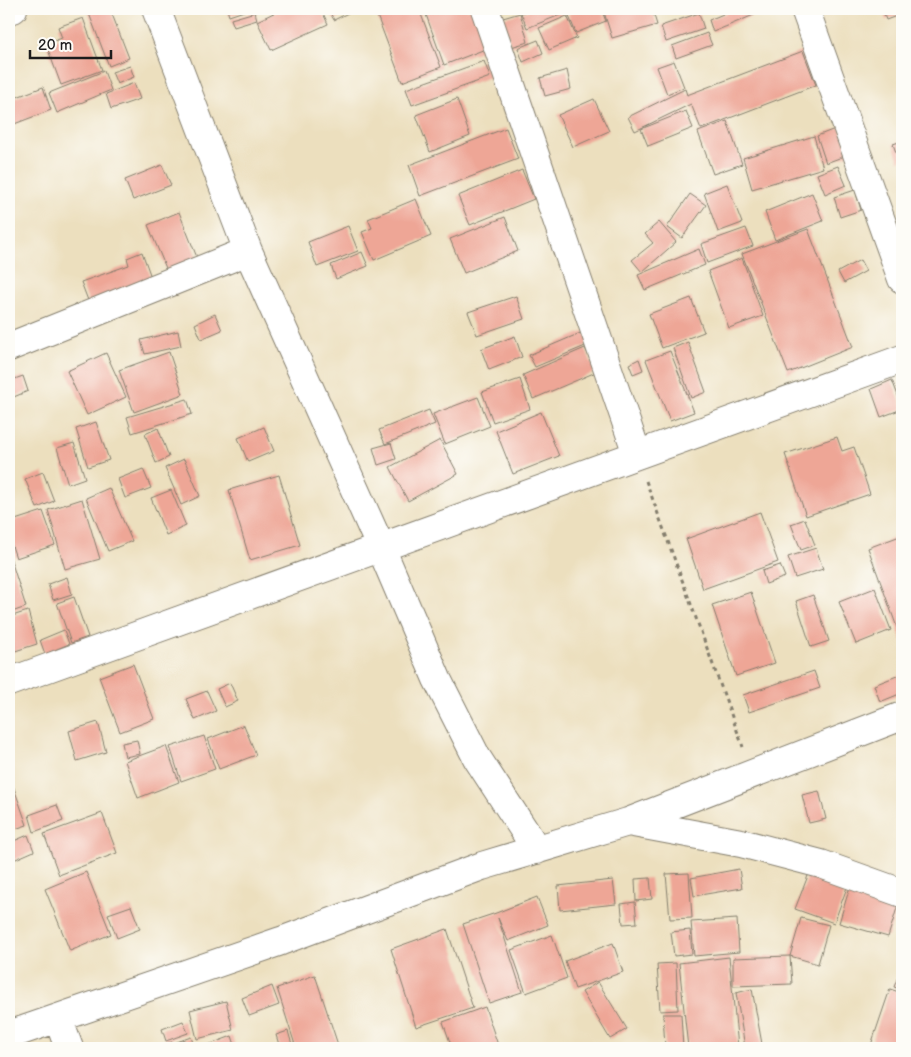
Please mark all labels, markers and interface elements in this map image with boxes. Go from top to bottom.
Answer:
scale bar [30,28,111,60]
text: 20 m [38,36,72,55]

